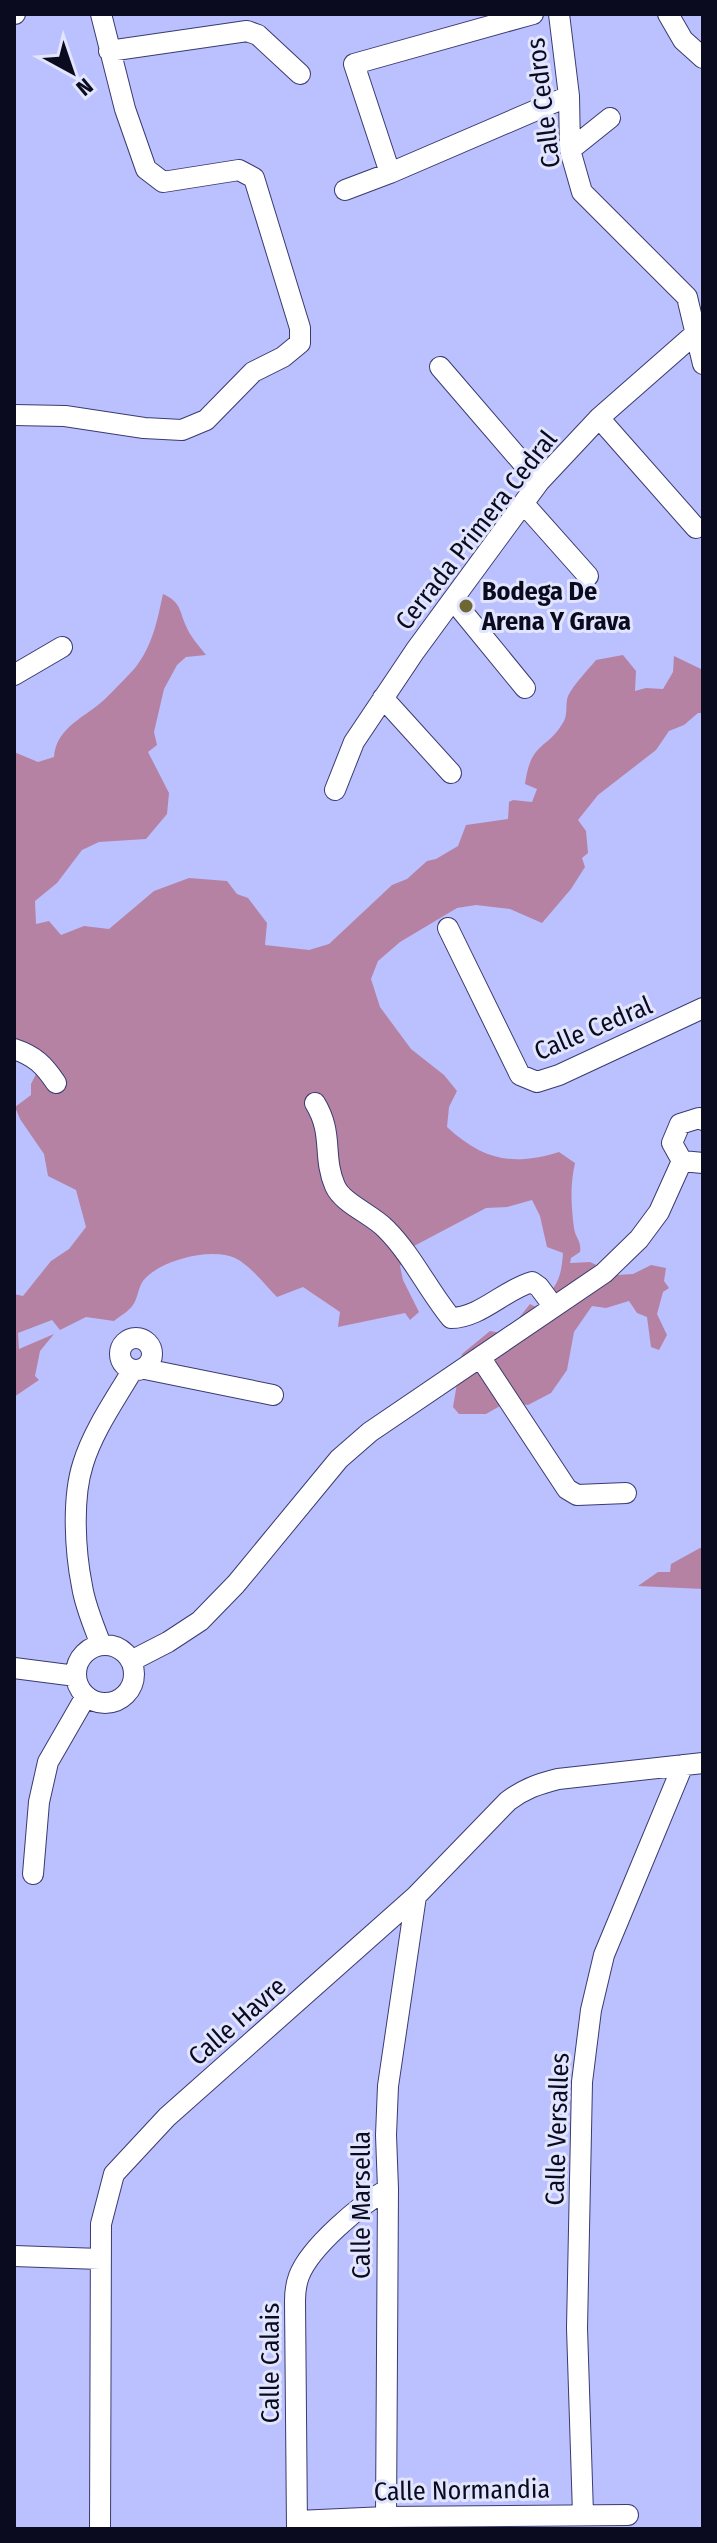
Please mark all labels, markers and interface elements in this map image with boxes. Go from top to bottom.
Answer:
north arrow [32,32,112,112]
street label: Calle Cedros [520,36,567,170]
text: N [71,72,98,102]
street label: Cerrada Primera Cedral [389,424,564,636]
place label: Bodega De Arena Y Grava [481,576,631,637]
marker: Bodega De Arena Y Grava [457,597,475,615]
street label: Calle Cedral [530,990,657,1067]
street label: Calle Havre [182,1971,292,2072]
street label: Calle Versalles [539,2052,576,2206]
street label: Calle Marsella [346,2131,377,2279]
street label: Calle Calais [255,2303,286,2423]
street label: Calle Normandia [374,2473,550,2508]

